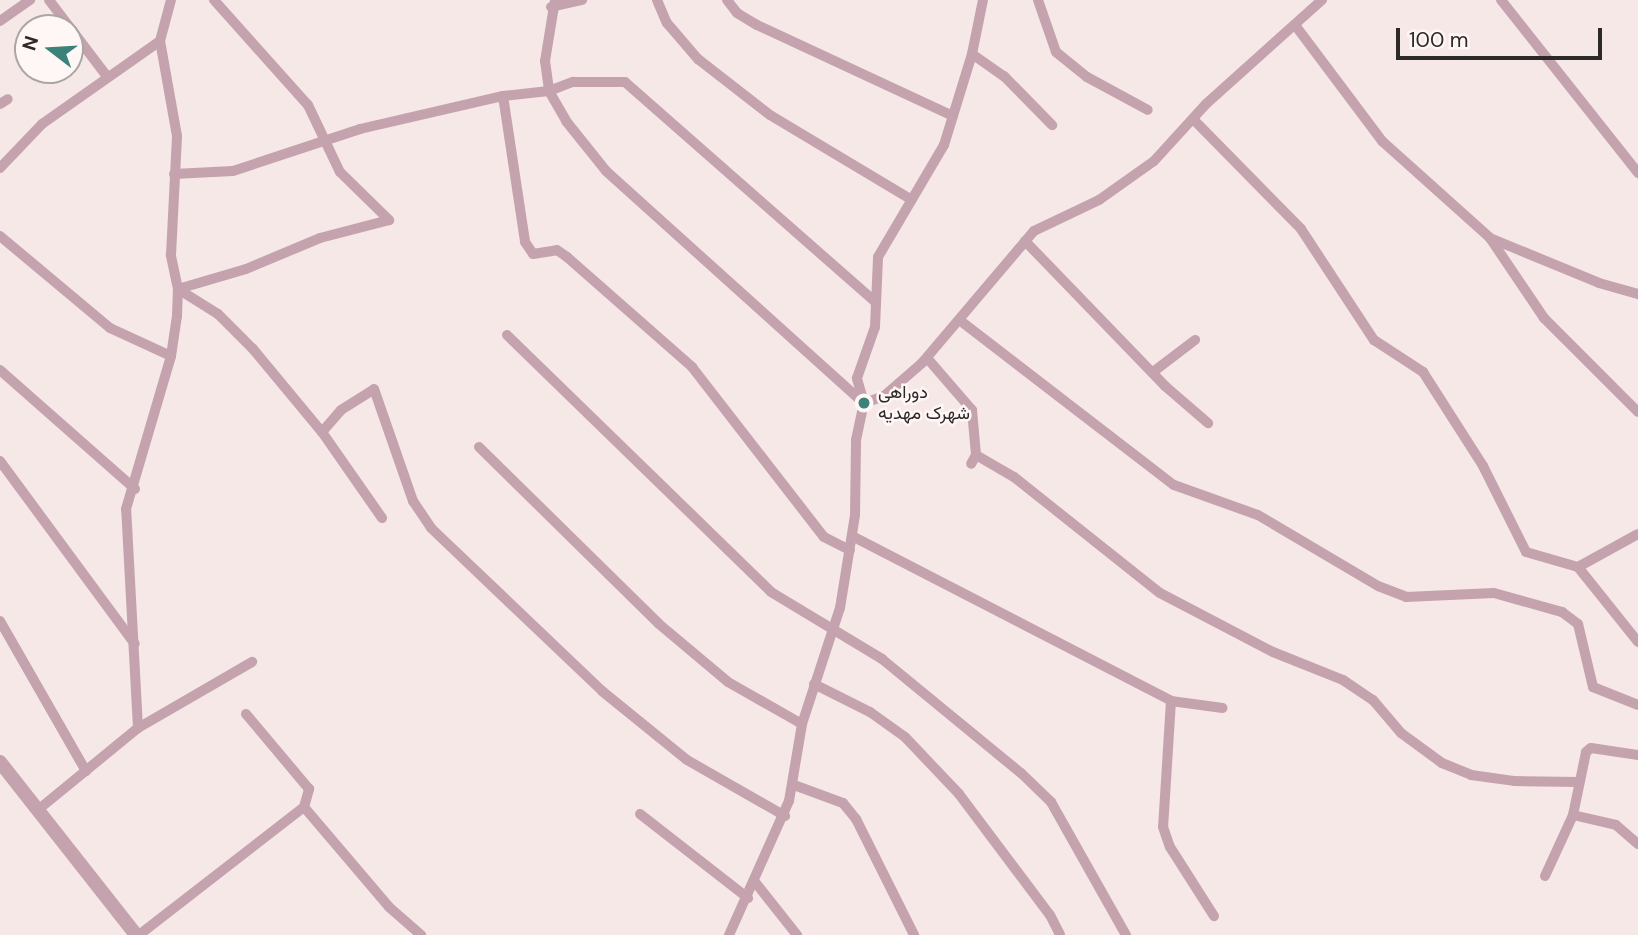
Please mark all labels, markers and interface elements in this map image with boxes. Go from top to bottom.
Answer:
north arrow [14,14,84,84]
scale bar [1400,14,1606,58]
text: 100 m [1409,26,1469,54]
text: N [16,33,44,54]
place label: دوراهی شهرک مهدیه [878,382,970,424]
marker: دوراهی شهرک مهدیه [856,395,872,411]

